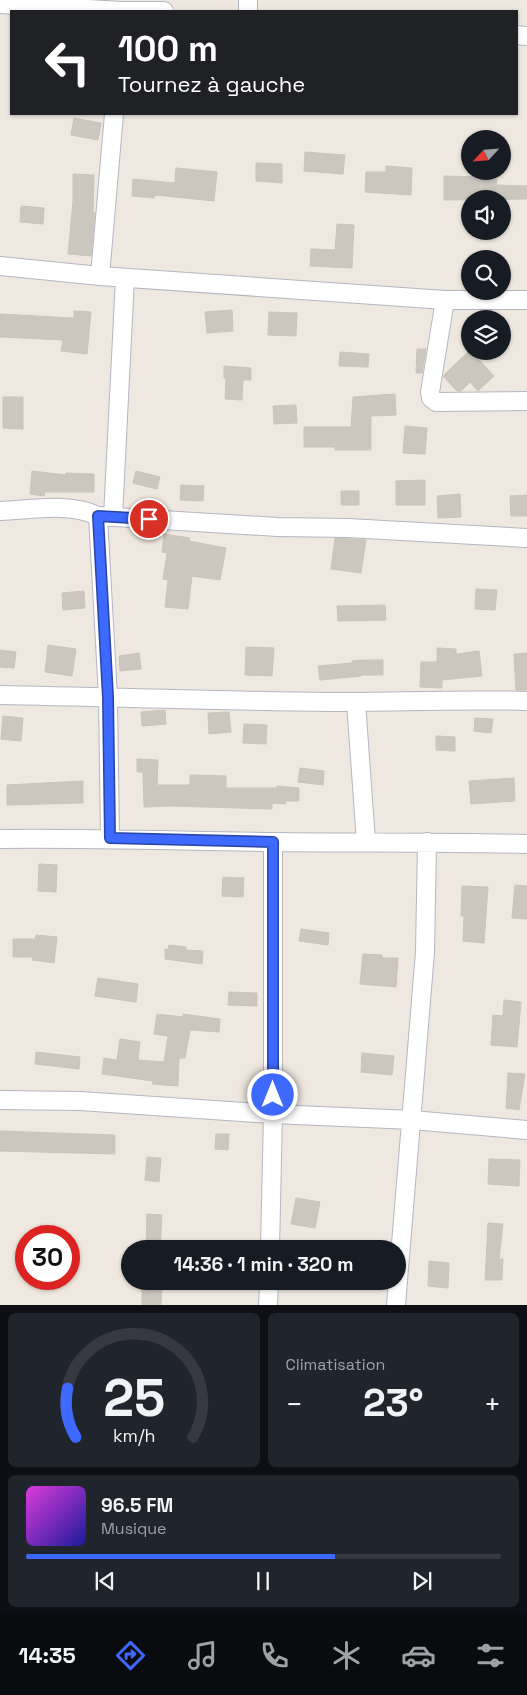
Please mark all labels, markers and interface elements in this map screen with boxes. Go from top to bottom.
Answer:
text: 100 m [118,27,218,71]
icon: left [35,30,100,95]
text: Tournez à gauche [118,70,305,98]
north arrow [461,130,511,180]
map controls [461,130,511,360]
button: sound [461,190,511,240]
button: search [461,250,511,300]
button: layers [461,310,511,360]
pin [128,498,170,540]
icon: arrive [135,505,163,533]
position arrow [246,1068,298,1120]
speed limit sign: 30 [15,1225,80,1290]
text: 14:36 · 1 min · 320 m [174,1252,353,1277]
text: Climatisation [286,1354,385,1375]
text: 25 [103,1365,165,1431]
text: 23° [363,1379,424,1427]
text: − [286,1386,303,1422]
text: + [484,1386,501,1422]
text: km/h [112,1424,155,1447]
text: 96.5 FM [101,1493,173,1518]
text: Musique [101,1518,167,1539]
icon: previous [91,1567,119,1595]
icon: pause [249,1567,277,1595]
icon: next [408,1567,436,1595]
icon: directions [113,1638,148,1673]
icon: music [185,1638,220,1673]
icon: phone [257,1638,292,1673]
icon: climate [329,1638,364,1673]
icon: car [401,1638,436,1673]
icon: filters [473,1638,508,1673]
text: 14:35 [19,1641,76,1669]

